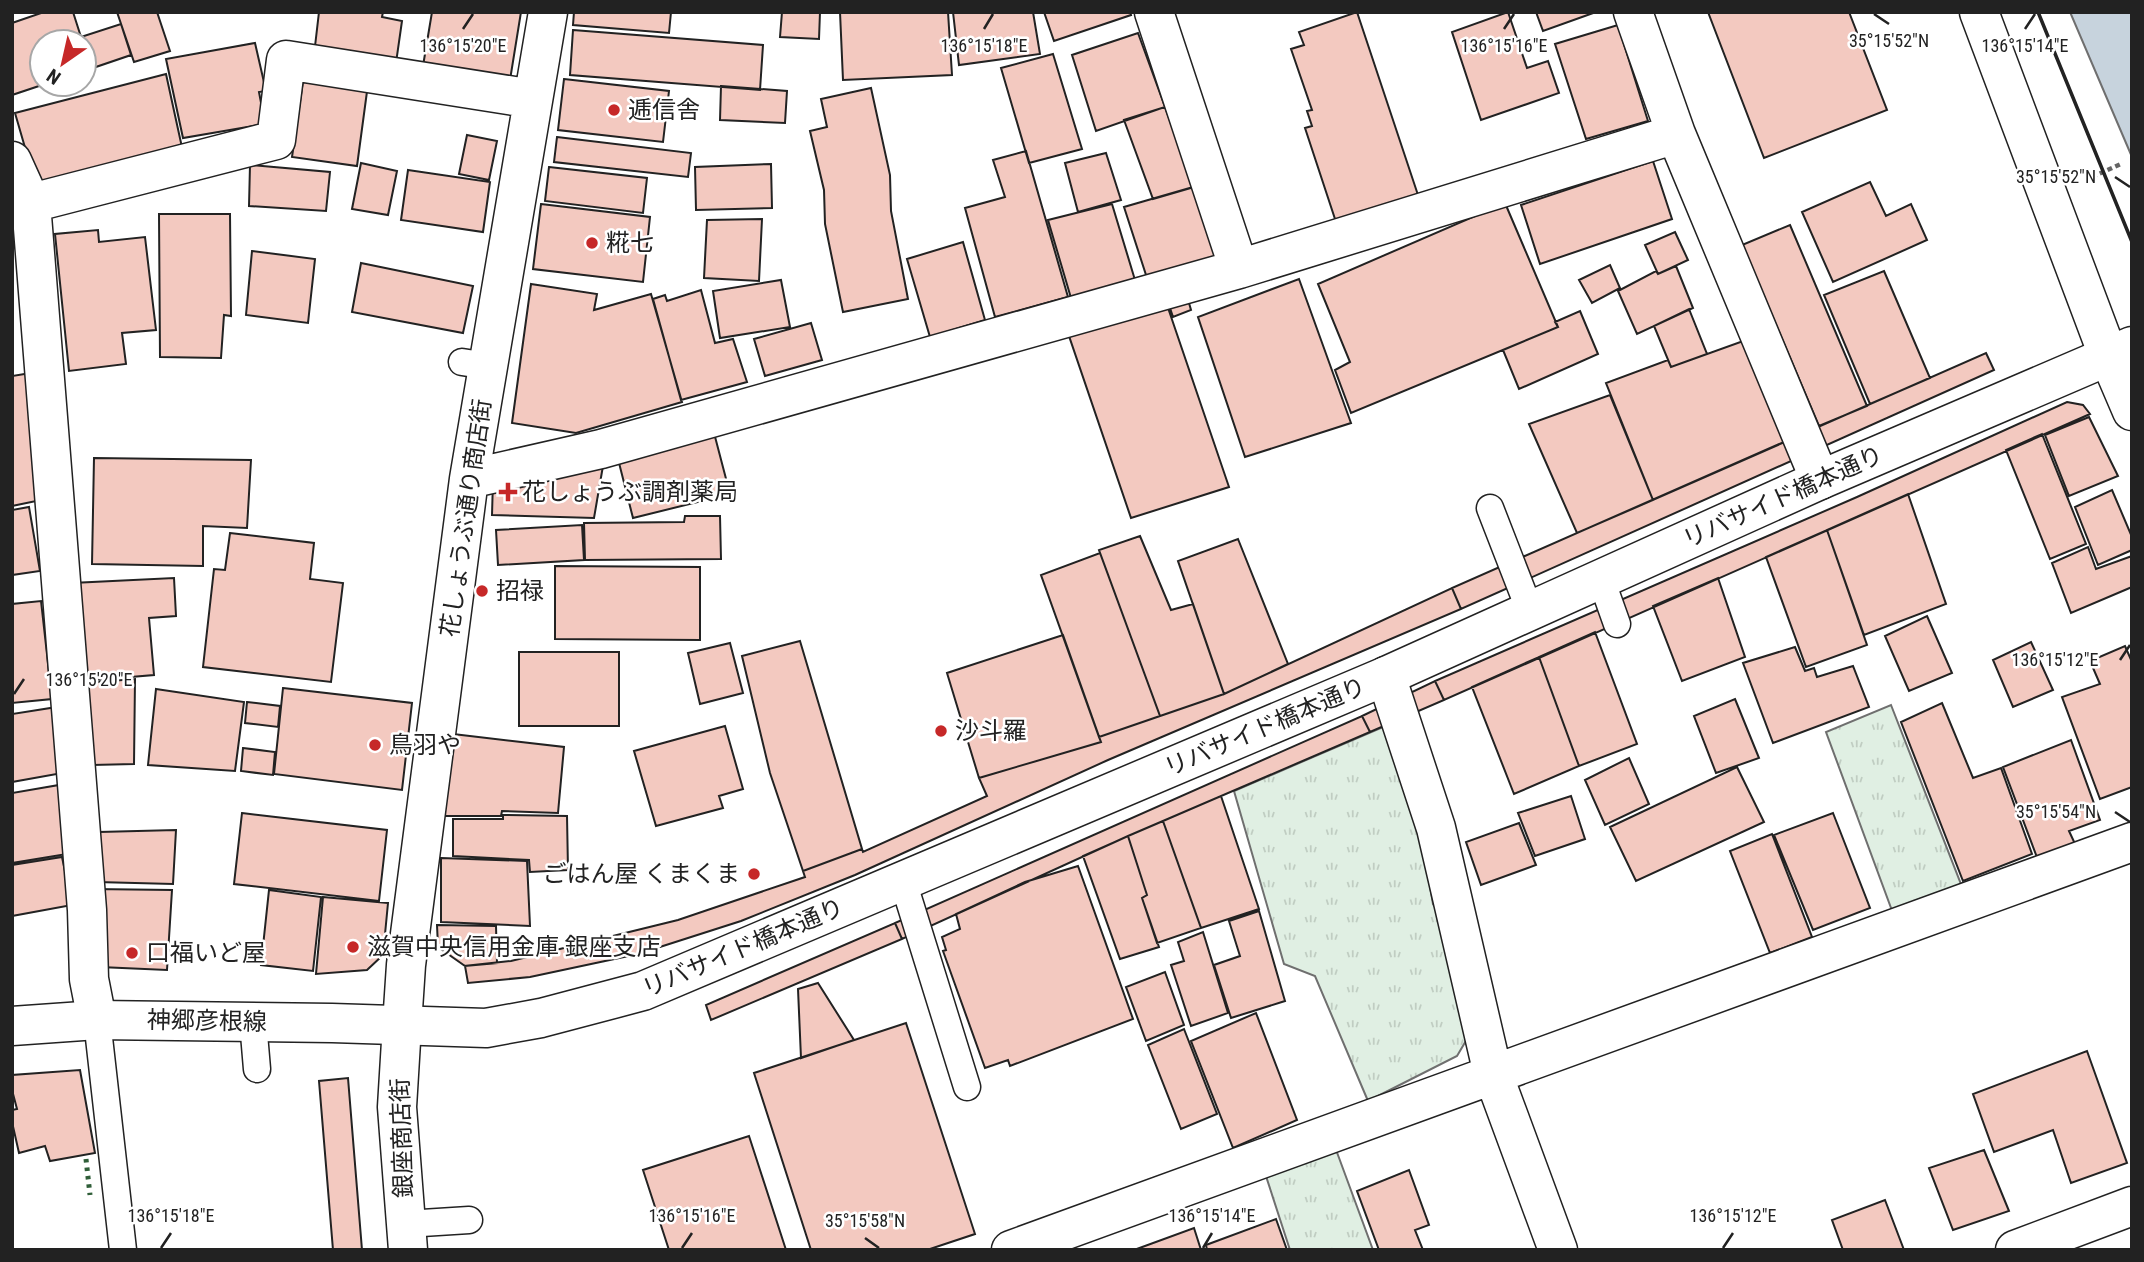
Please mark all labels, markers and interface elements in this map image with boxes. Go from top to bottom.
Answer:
north arrow [28,28,98,98]
text: 35°15'52"N [1849,30,1929,51]
text: 136°15'20"E [420,35,506,56]
text: 136°15'18"E [941,35,1027,56]
text: 136°15'16"E [1461,35,1547,56]
text: 136°15'14"E [1982,35,2068,56]
text: N [43,64,65,89]
place label: 逓信舎 [628,96,700,124]
marker: 逓信舎 [606,102,622,118]
text: 35°15'52"N [2016,166,2096,187]
place label: 糀七 [606,229,654,257]
marker: 糀七 [584,235,600,251]
street label: 花しょうぶ通り商店街 [435,397,497,639]
street label: リバサイド橋本通り [1679,440,1887,554]
place label: 花しょうぶ調剤薬局 [522,478,738,506]
marker: 花しょうぶ調剤薬局 [500,484,516,500]
place label: 招禄 [496,577,544,605]
marker: 招禄 [474,583,490,599]
text: 136°15'12"E [2012,649,2098,670]
text: 136°15'20"E [46,669,132,690]
street label: リバサイド橋本通り [1160,672,1370,782]
place label: 沙斗羅 [955,717,1027,745]
marker: 沙斗羅 [933,723,949,739]
place label: 鳥羽や [389,731,461,759]
marker: 鳥羽や [367,737,383,753]
text: 35°15'54"N [2016,801,2096,822]
place label: ごはん屋 くまくま [542,860,740,888]
marker: ごはん屋 くまくま [746,866,762,882]
street label: リバサイド橋本通り [638,893,848,1003]
place label: 滋賀中央信用金庫 銀座支店 [367,933,661,961]
place label: 口福いど屋 [146,939,266,967]
marker: 滋賀中央信用金庫 銀座支店 [345,939,361,955]
marker: 口福いど屋 [124,945,140,961]
street label: 神郷彦根線 [147,1006,267,1036]
street label: 銀座商店街 [386,1078,418,1198]
text: 136°15'18"E [128,1205,214,1226]
text: 136°15'16"E [649,1205,735,1226]
text: 136°15'14"E [1169,1205,1255,1226]
text: 136°15'12"E [1690,1205,1776,1226]
text: 35°15'58"N [825,1210,905,1231]

